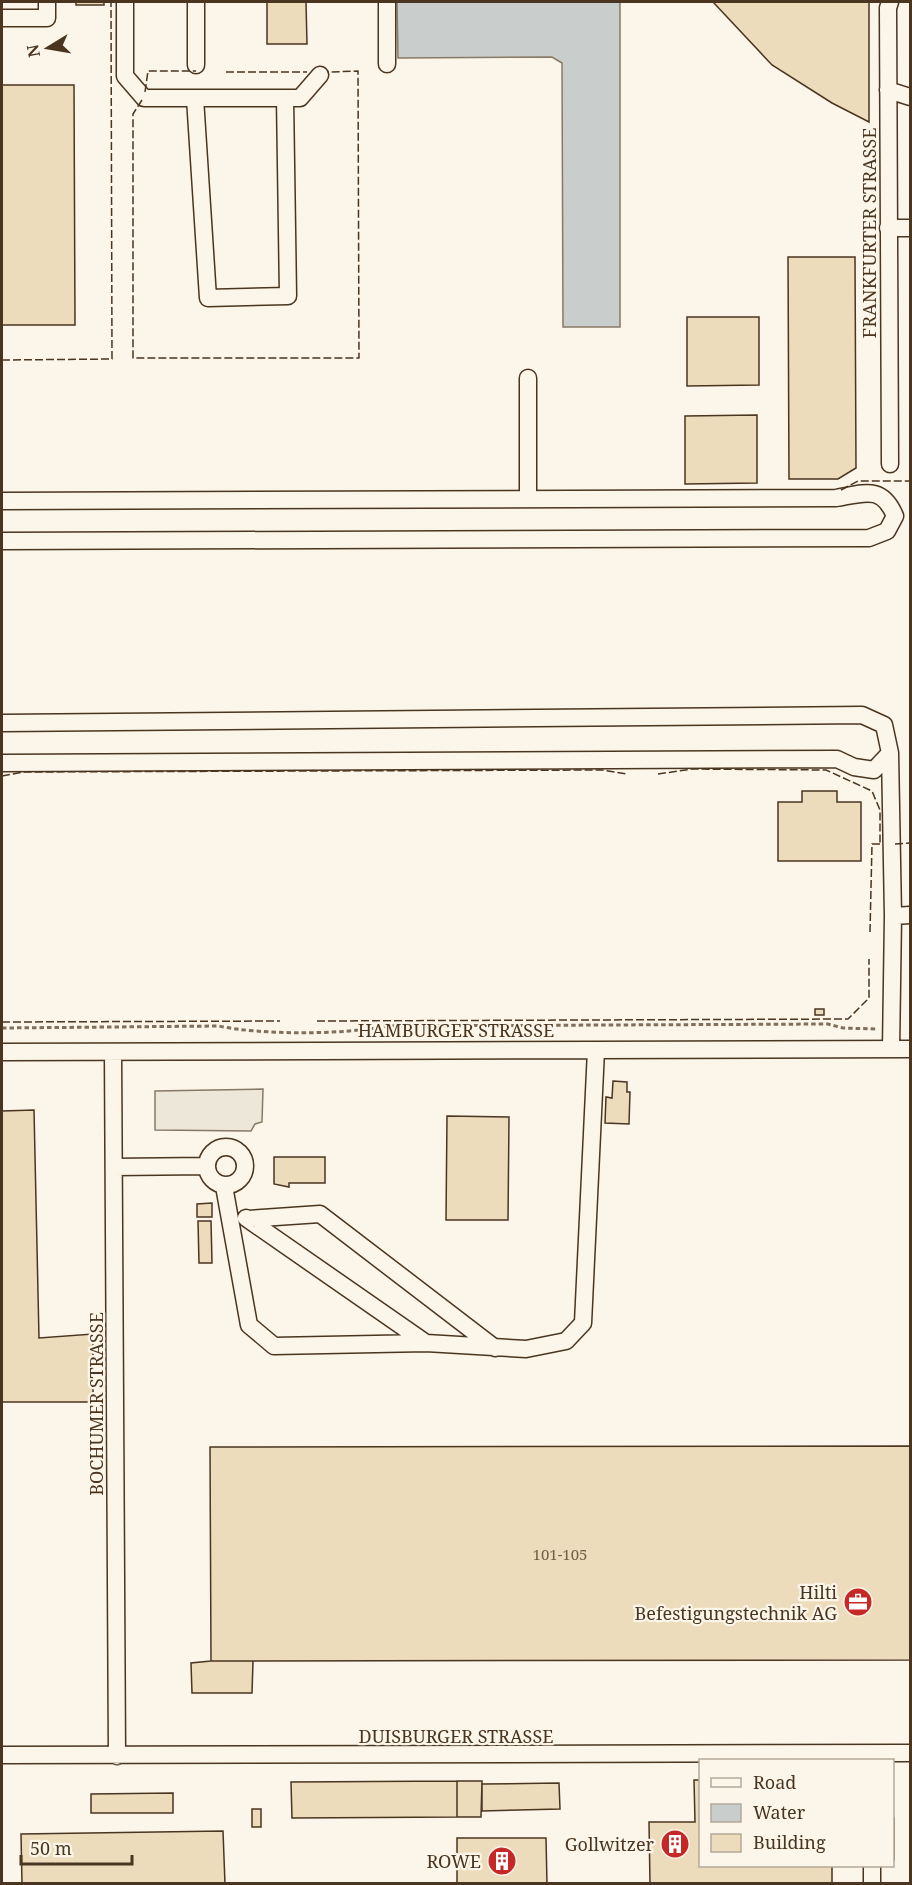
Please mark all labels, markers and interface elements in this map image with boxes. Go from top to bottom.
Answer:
north arrow [18,18,78,78]
text: N [21,42,45,59]
street label: FRANKFURTER STRASSE [857,128,881,338]
street label: HAMBURGER STRASSE [358,1018,554,1042]
street label: BOCHUMER STRASSE [84,1312,108,1496]
house number: 101-105 [533,1544,587,1564]
place label: Hilti Befestigungstechnik AG [635,1580,837,1625]
office icon: Hilti Befestigungstechnik AG [842,1586,874,1618]
street label: DUISBURGER STRASSE [359,1724,553,1748]
legend [699,1759,894,1867]
text: Road [753,1770,796,1794]
text: Water [753,1800,806,1824]
scale bar [21,1828,132,1866]
building icon: Gollwitzer [659,1828,691,1860]
text: Building [753,1830,826,1854]
place label: Gollwitzer [565,1832,655,1856]
text: 50 m [30,1836,72,1860]
building icon: ROWE [486,1845,518,1877]
place label: ROWE [426,1849,481,1873]

